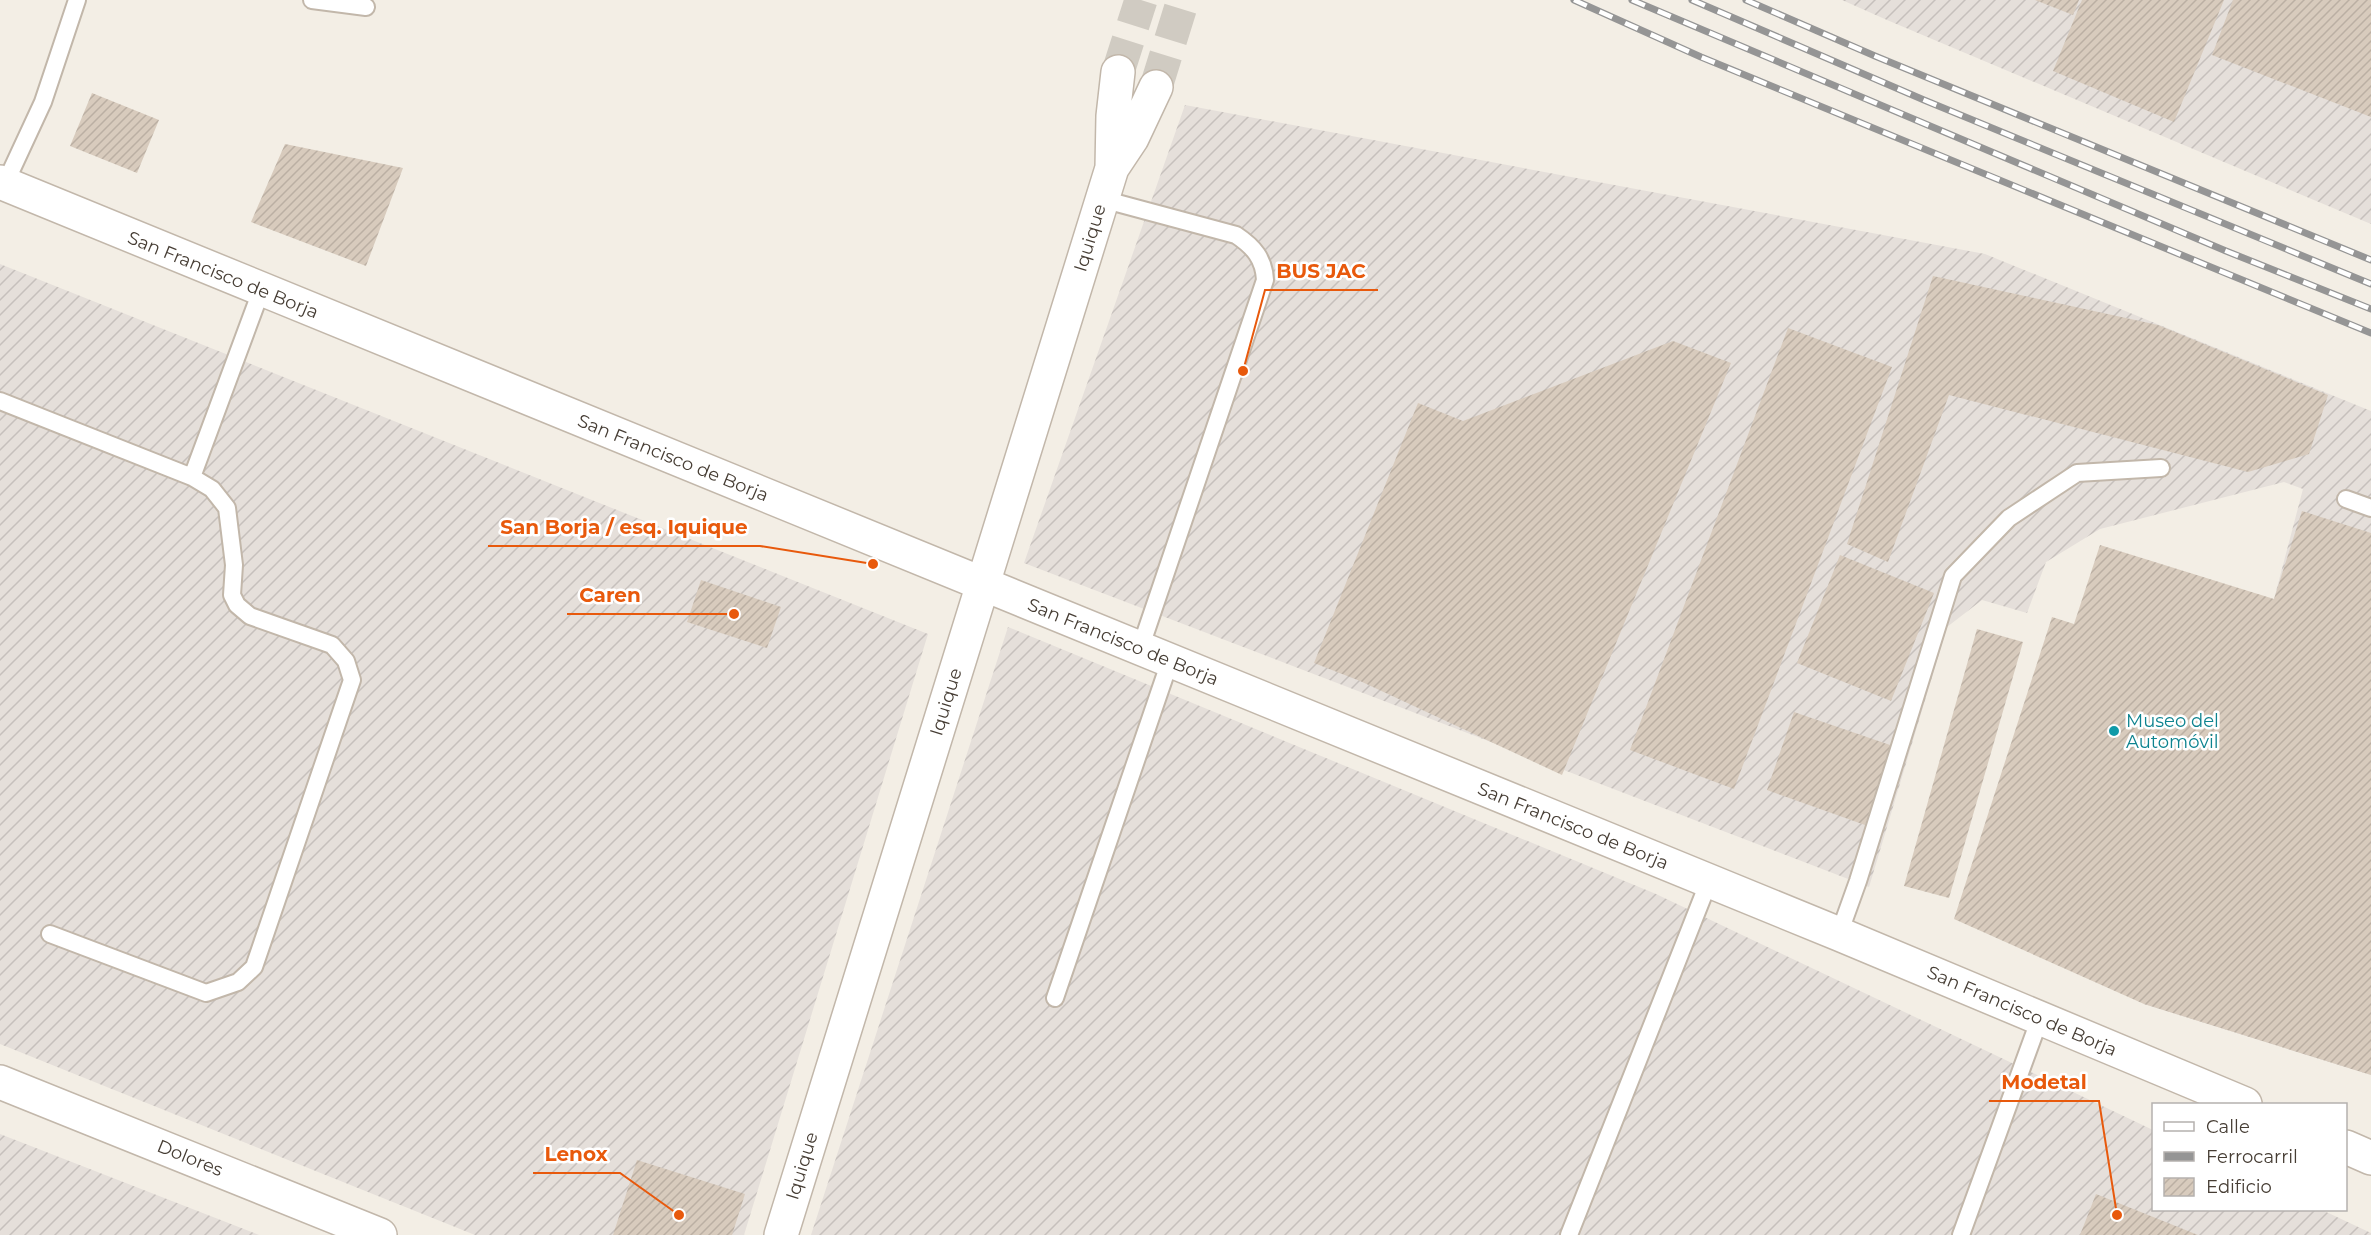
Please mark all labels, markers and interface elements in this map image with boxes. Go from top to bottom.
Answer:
street label: Iquique [1069,201,1111,275]
street label: San Francisco de Borja [124,227,322,323]
callout: BUS JAC [1265,252,1378,290]
text: BUS JAC [1276,259,1366,283]
street label: San Francisco de Borja [574,410,772,506]
callout: San Borja / esq. Iquique [488,508,760,546]
text: San Borja / esq. Iquique [500,515,748,539]
callout: Caren [567,576,652,614]
text: Caren [579,583,641,607]
street label: San Francisco de Borja [1024,594,1222,690]
street label: Iquique [925,665,967,739]
place label: Museo del Automóvil [2126,710,2219,753]
marker: Museo del Automóvil [2107,724,2121,738]
street label: San Francisco de Borja [1474,778,1672,874]
street label: San Francisco de Borja [1924,961,2120,1061]
callout: Modetal [1989,1063,2099,1101]
text: Modetal [2001,1070,2087,1094]
legend [2152,1103,2347,1211]
text: Calle [2206,1116,2250,1138]
street label: Iquique [781,1129,823,1203]
street label: Dolores [154,1135,226,1181]
callout: Lenox [533,1135,620,1173]
text: Lenox [544,1142,608,1166]
text: Ferrocarril [2206,1146,2298,1168]
text: Edificio [2206,1176,2272,1198]

